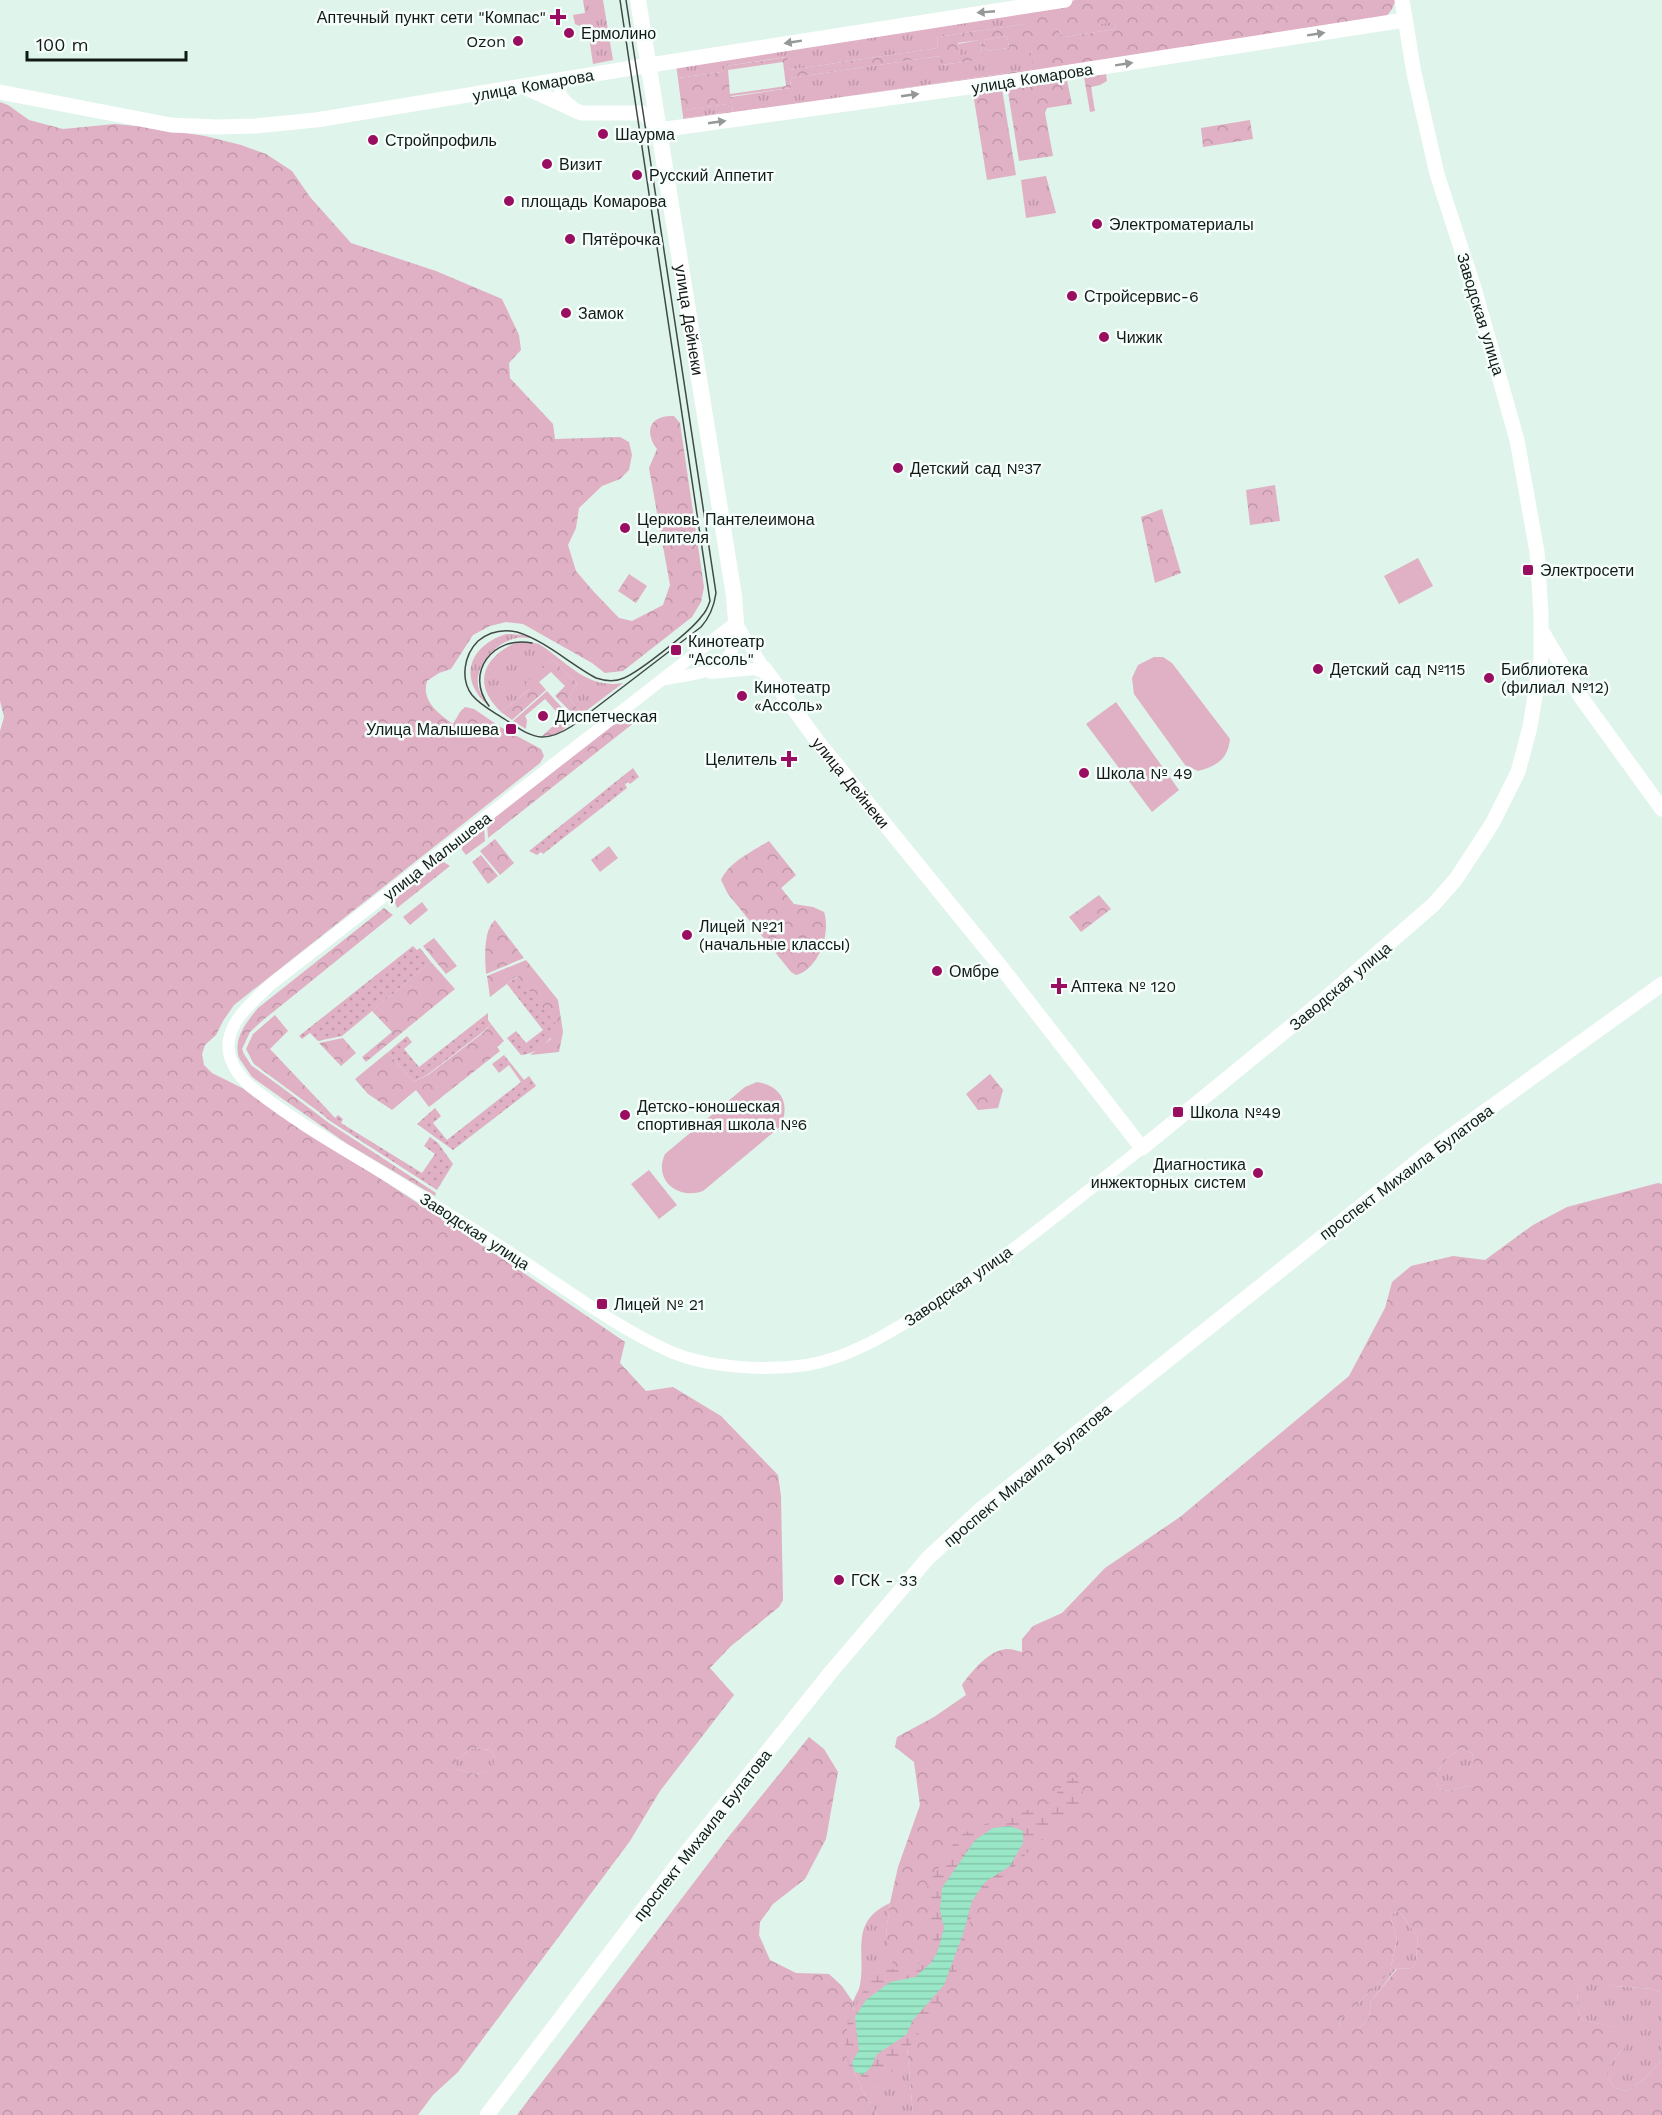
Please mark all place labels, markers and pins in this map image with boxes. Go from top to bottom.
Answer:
place label: Аптечный пункт сети "Компас" [317,8,546,27]
marker: Аптечный пункт сети "Компас" [551,10,565,24]
place label: Ермолино [581,24,656,43]
marker: Ермолино [562,26,576,40]
place label: Ozon [466,32,506,51]
marker: Ozon [511,34,525,48]
place label: Шаурма [615,125,675,144]
marker: Шаурма [596,127,610,141]
place label: Стройпрофиль [385,131,497,150]
marker: Стройпрофиль [366,133,380,147]
place label: Визит [559,155,603,174]
marker: Визит [540,157,554,171]
place label: Русский Аппетит [649,166,774,185]
marker: Русский Аппетит [630,168,644,182]
place label: площадь Комарова [521,192,667,211]
marker: площадь Комарова [502,194,516,208]
place label: Электроматериалы [1109,215,1254,234]
marker: Электроматериалы [1090,217,1104,231]
place label: Пятёрочка [582,230,661,249]
marker: Пятёрочка [563,232,577,246]
place label: Стройсервис-6 [1084,287,1199,306]
marker: Стройсервис-6 [1065,289,1079,303]
place label: Замок [578,304,624,323]
marker: Замок [559,306,573,320]
place label: Чижик [1116,328,1163,347]
marker: Чижик [1097,330,1111,344]
place label: Детский сад №37 [910,459,1042,478]
marker: Детский сад №37 [891,461,905,475]
place label: Церковь Пантелеимона Целителя [637,510,815,547]
marker: Церковь Пантелеимона Целителя [618,521,632,535]
place label: Электросети [1540,561,1634,580]
marker: Электросети [1521,563,1535,577]
place label: Кинотеатр "Ассоль" [688,632,765,669]
marker: Кинотеатр "Ассоль" [669,643,683,657]
place label: Детский сад №115 [1330,660,1466,679]
place label: Библиотека (филиал №12) [1501,660,1609,697]
marker: Детский сад №115 [1311,662,1325,676]
marker: Библиотека (филиал №12) [1482,671,1496,685]
place label: Кинотеатр «Ассоль» [754,678,831,715]
marker: Кинотеатр «Ассоль» [735,689,749,703]
place label: Диспетческая [555,707,657,726]
marker: Диспетческая [536,709,550,723]
place label: Улица Малышева [366,720,499,739]
marker: Улица Малышева [504,722,518,736]
place label: Целитель [705,750,777,769]
marker: Целитель [782,752,796,766]
place label: Школа № 49 [1096,764,1193,783]
marker: Школа № 49 [1077,766,1091,780]
place label: Лицей №21 (начальные классы) [699,917,850,954]
marker: Лицей №21 (начальные классы) [680,928,694,942]
place label: Омбре [949,962,999,981]
marker: Омбре [930,964,944,978]
place label: Аптека № 120 [1071,977,1176,996]
marker: Аптека № 120 [1052,979,1066,993]
place label: Детско-юношеская спортивная школа №6 [637,1097,807,1134]
place label: Школа №49 [1190,1103,1281,1122]
marker: Школа №49 [1171,1105,1185,1119]
marker: Детско-юношеская спортивная школа №6 [618,1108,632,1122]
place label: Диагностика инжекторных систем [1091,1155,1246,1192]
marker: Диагностика инжекторных систем [1251,1166,1265,1180]
place label: Лицей № 21 [614,1295,704,1314]
marker: Лицей № 21 [595,1297,609,1311]
place label: ГСК - 33 [851,1571,918,1590]
marker: ГСК - 33 [832,1573,846,1587]

